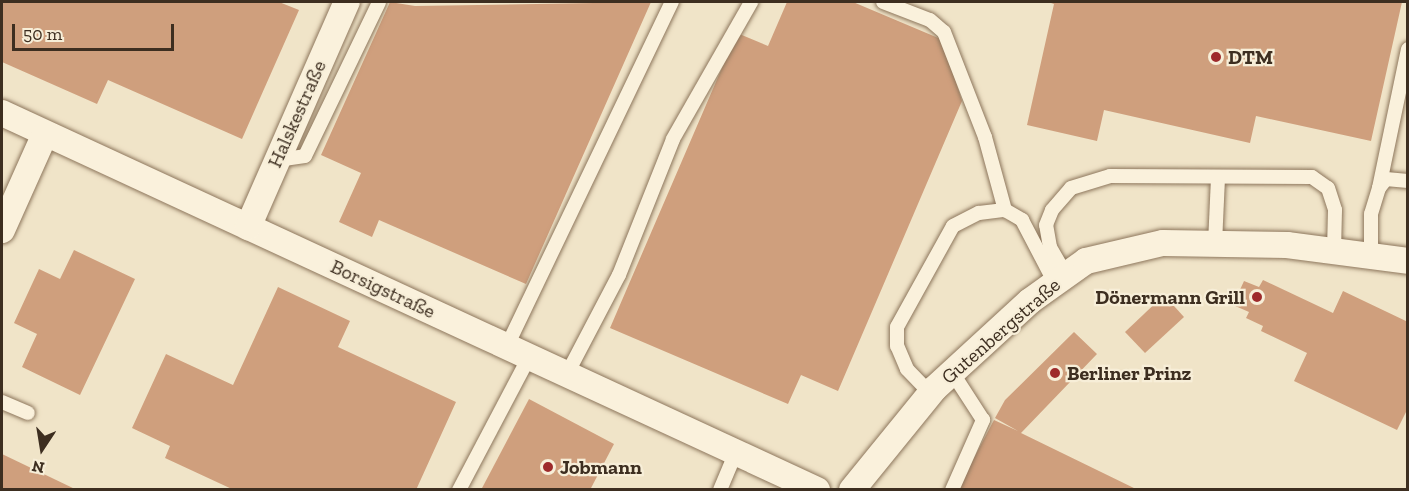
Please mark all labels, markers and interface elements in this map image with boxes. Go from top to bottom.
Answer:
scale bar [15,12,177,50]
text: 50 m [23,23,62,45]
place label: DTM [1228,45,1273,69]
marker: DTM [1209,50,1223,64]
street label: Halskestraße [263,57,331,171]
street label: Borsigstraße [327,254,439,324]
street label: Gutenbergstraße [937,273,1065,389]
place label: Dönermann Grill [1095,285,1245,309]
marker: Dönermann Grill [1250,290,1264,304]
place label: Berliner Prinz [1067,361,1192,385]
marker: Berliner Prinz [1048,366,1062,380]
north arrow [12,419,72,479]
place label: Jobmann [560,455,642,479]
text: N [30,457,46,478]
marker: Jobmann [541,460,555,474]

